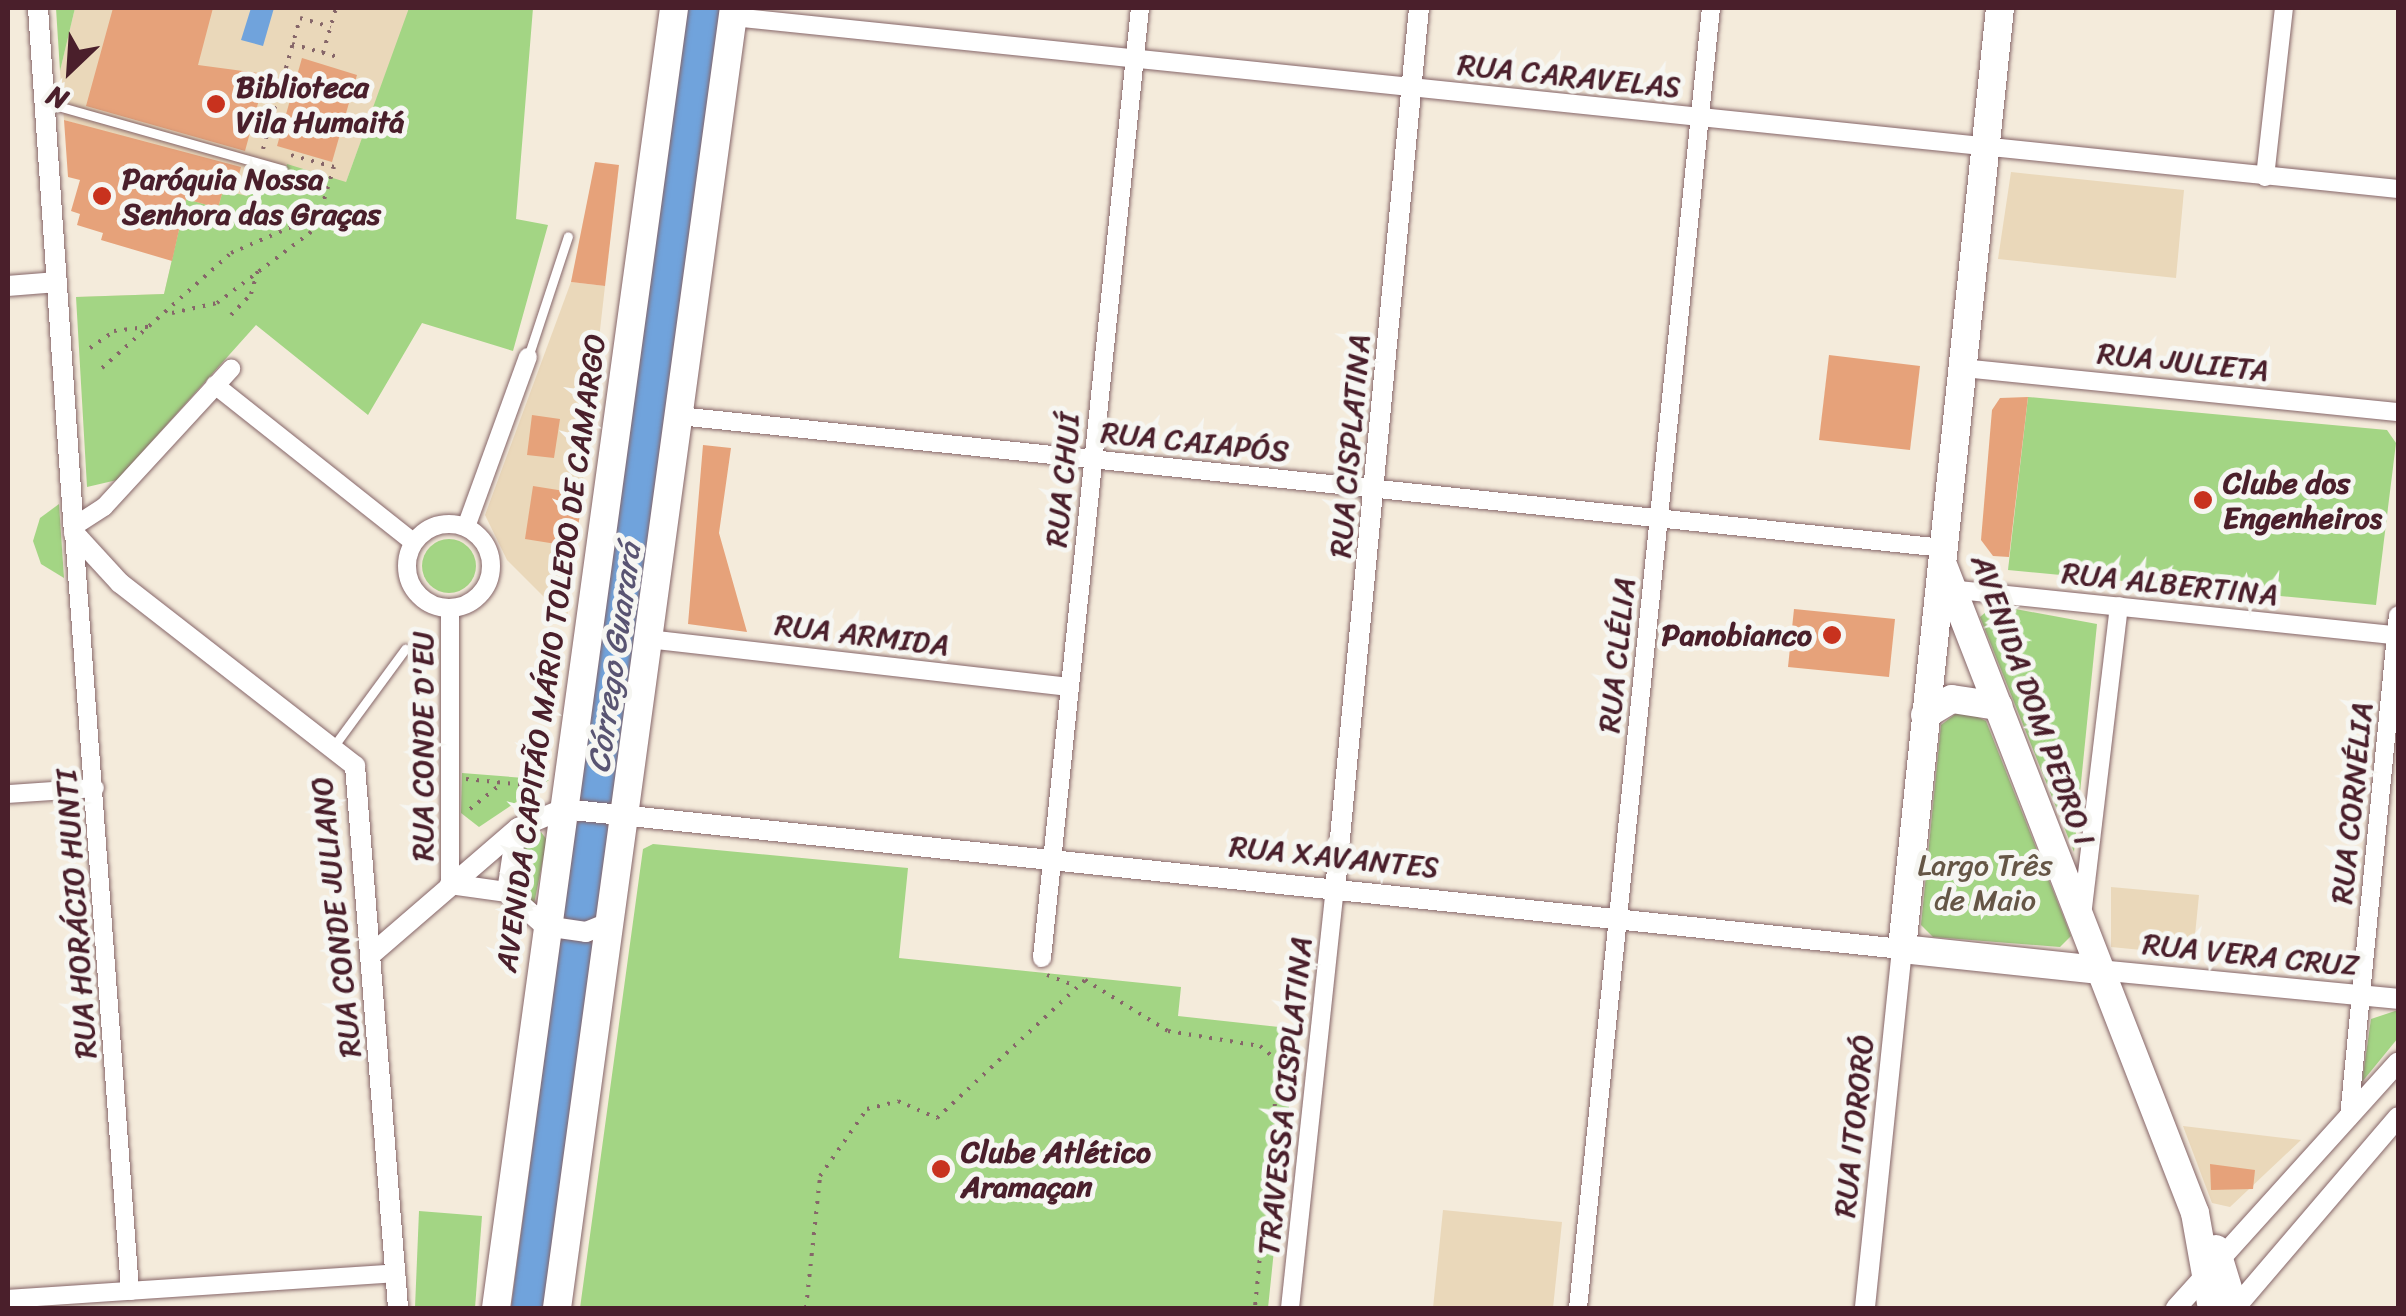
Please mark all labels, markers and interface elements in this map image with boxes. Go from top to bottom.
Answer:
north arrow [20,20,120,120]
street label: RUA CARAVELAS [1454,46,1684,106]
place label: Biblioteca Vila Humaitá [236,69,405,140]
text: N [38,71,76,124]
marker: Biblioteca Vila Humaitá [205,93,227,115]
place label: Paróquia Nossa Senhora das Graças [122,161,381,232]
marker: Paróquia Nossa Senhora das Graças [91,185,113,207]
street label: AVENIDA CAPITÃO MÁRIO TOLEDO DE CAMARGO [488,329,614,977]
street label: RUA CISPLATINA [1322,330,1378,562]
street label: RUA JULIETA [2097,335,2269,389]
street label: RUA CHUÍ [1038,411,1088,549]
street label: RUA CAIAPÓS [1102,414,1288,470]
place label: Clube dos Engenheiros [2223,465,2382,536]
marker: Clube dos Engenheiros [2192,489,2214,511]
water label: Córrego Guarará [580,541,650,775]
street label: AVENIDA DOM PEDRO I [1963,549,2103,851]
street label: RUA ALBERTINA [2060,555,2280,613]
street label: RUA CLÉLIA [1591,574,1643,736]
street label: RUA ARMIDA [773,607,951,663]
place label: Panobianco [1661,617,1812,653]
marker: Panobianco [1821,624,1843,646]
street label: RUA CONDE D'EU [405,631,441,861]
street label: RUA CORNÉLIA [2324,701,2380,905]
street label: RUA HORÁCIO HUNTI [48,772,104,1056]
street label: RUA CONDE JULIANO [303,775,369,1059]
street label: RUA XAVANTES [1227,828,1441,886]
park label: Largo Três de Maio [1918,847,2052,918]
street label: RUA VERA CRUZ [2142,926,2360,984]
street label: TRAVESSA CISPLATINA [1250,935,1320,1257]
street label: RUA ITORORÓ [1826,1031,1882,1221]
place label: Clube Atlético Aramaçan [961,1134,1151,1204]
marker: Clube Atlético Aramaçan [930,1158,952,1180]

